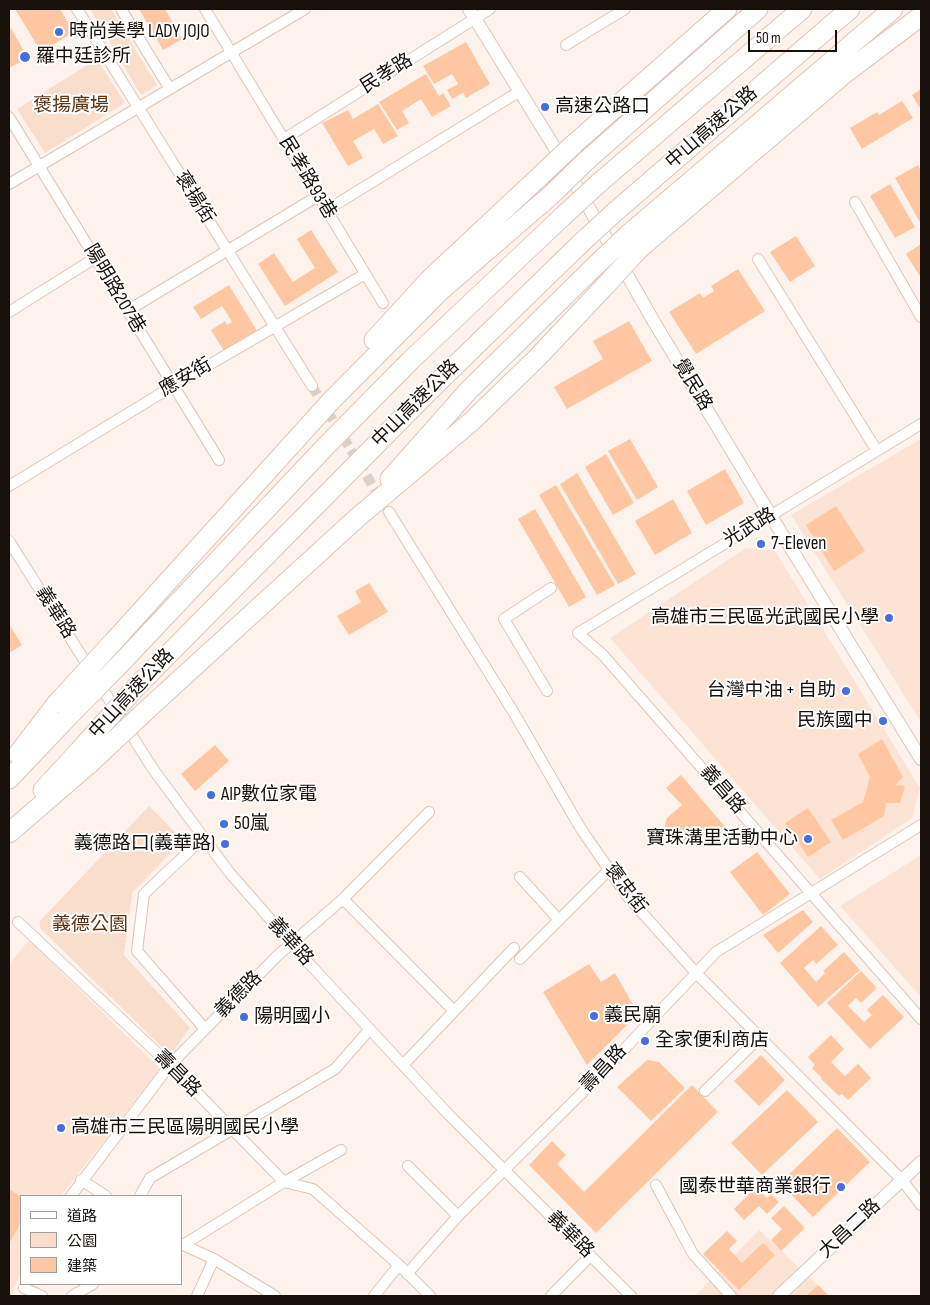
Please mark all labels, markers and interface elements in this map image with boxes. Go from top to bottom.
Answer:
scale bar [750,20,839,52]
place label: 時尚美學 LADY JOJO [69,21,210,43]
marker: 時尚美學 LADY JOJO [53,26,65,38]
text: 50 m [756,29,781,48]
place label: 羅中廷診所 [36,46,131,68]
street label: 民孝路 [357,49,417,99]
marker: 羅中廷診所 [18,50,32,64]
street label: 中山高速公路 [662,82,762,174]
park label: 褒揚廣場 [33,95,109,117]
place label: 高速公路口 [555,96,650,118]
marker: 高速公路口 [539,101,551,113]
street label: 民孝路93巷 [273,133,341,223]
street label: 褒揚街 [169,168,219,228]
street label: 陽明路207巷 [79,240,149,338]
street label: 應安街 [156,354,216,402]
street label: 覺民路 [668,355,716,415]
street label: 中山高速公路 [368,356,464,452]
street label: 光武路 [720,504,780,552]
place label: 7-Eleven [771,533,826,555]
marker: 7-Eleven [755,538,767,550]
street label: 義華路 [30,583,80,643]
place label: 高雄市三民區光武國民小學 [651,607,879,629]
marker: 高雄市三民區光武國民小學 [883,612,895,624]
street label: 中山高速公路 [85,645,179,743]
place label: 台灣中油 + 自助 [707,680,836,702]
marker: 台灣中油 + 自助 [840,685,852,697]
place label: 民族國中 [797,710,873,732]
marker: 民族國中 [877,715,889,727]
street label: 義昌路 [695,761,749,819]
place label: AIP數位家電 [221,784,317,806]
marker: AIP數位家電 [205,789,217,801]
place label: 50嵐 [234,813,269,835]
marker: 50嵐 [218,818,230,830]
place label: 寶珠溝里活動中心 [646,828,798,850]
place label: 義德路口(義華路) [74,833,215,855]
marker: 寶珠溝里活動中心 [802,833,814,845]
marker: 義德路口(義華路) [219,838,231,850]
street label: 褒忠街 [599,859,651,919]
street label: 義華路 [262,913,318,971]
park label: 義德公園 [52,914,128,936]
street label: 義德路 [211,967,267,1023]
place label: 義民廟 [604,1005,661,1027]
place label: 陽明國小 [254,1006,330,1028]
marker: 義民廟 [588,1010,600,1022]
marker: 陽明國小 [238,1011,250,1023]
place label: 全家便利商店 [655,1030,769,1052]
marker: 全家便利商店 [639,1035,651,1047]
street label: 壽昌路 [576,1040,632,1098]
street label: 壽昌路 [149,1046,205,1102]
place label: 高雄市三民區陽明國民小學 [71,1117,299,1139]
marker: 高雄市三民區陽明國民小學 [55,1122,67,1134]
place label: 國泰世華商業銀行 [679,1176,831,1198]
marker: 國泰世華商業銀行 [835,1181,847,1193]
legend [20,1195,182,1285]
street label: 大昌二路 [814,1195,886,1263]
text: 道路 [67,1207,97,1226]
street label: 義華路 [542,1207,598,1263]
text: 公園 [67,1232,97,1251]
text: 建築 [67,1257,97,1276]

